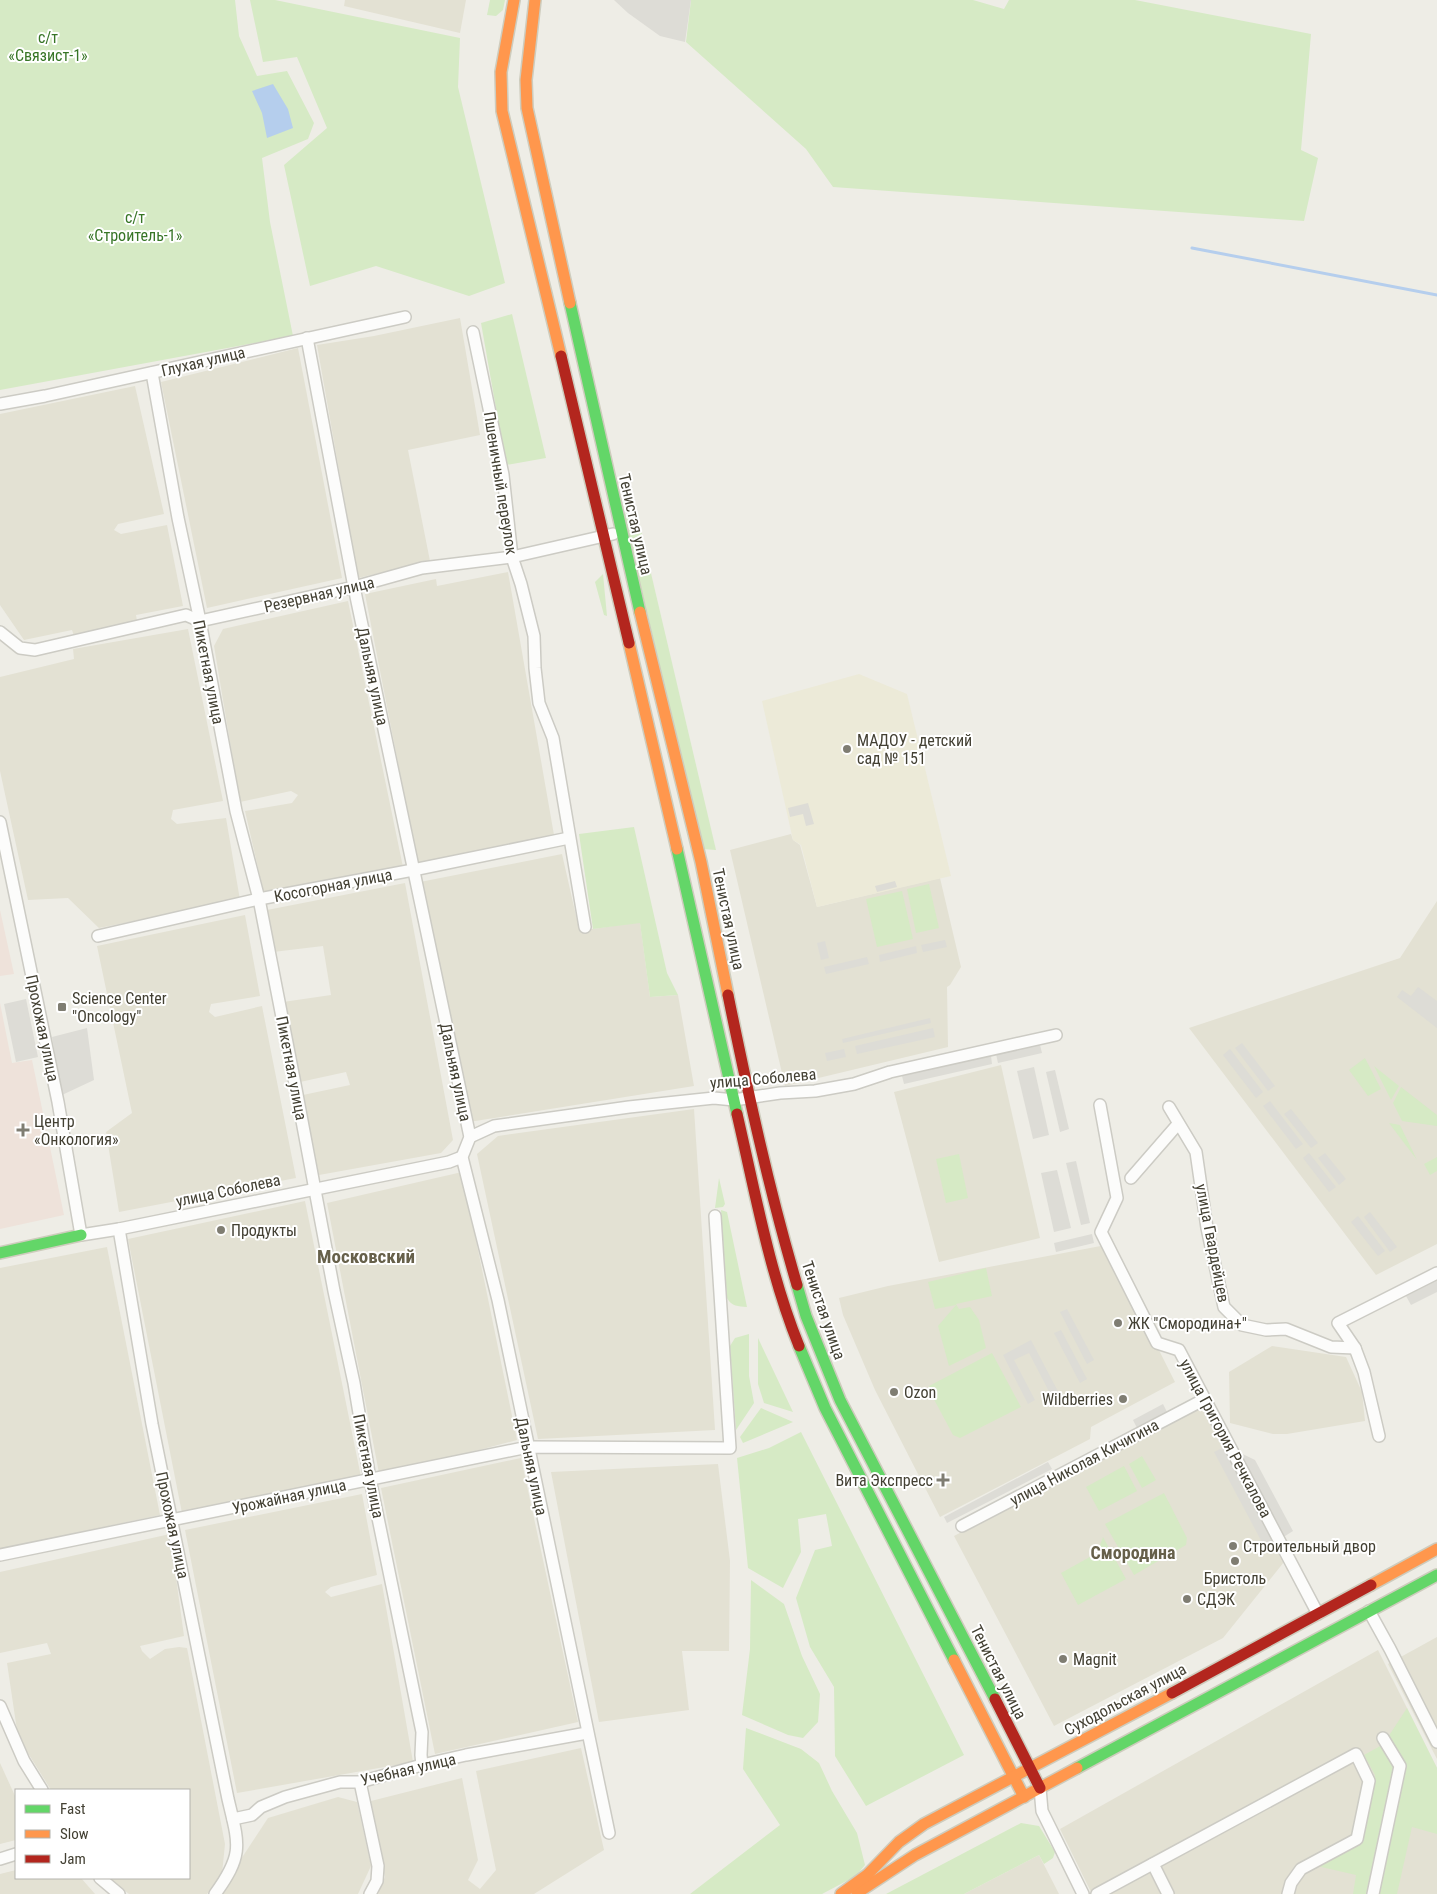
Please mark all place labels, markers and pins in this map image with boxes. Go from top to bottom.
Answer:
place label: МАДОУ - детский сад № 151 [857,731,972,768]
marker: МАДОУ - детский сад № 151 [841,743,853,755]
place label: Science Center "Oncology" [72,989,167,1026]
marker: Science Center "Oncology" [56,1001,68,1013]
place label: Центр «Онкология» [34,1112,119,1149]
marker: Центр «Онкология» [16,1123,30,1137]
place label: Продукты [231,1221,297,1240]
marker: Продукты [215,1224,227,1236]
place label: ЖК "Смородина+" [1128,1314,1247,1333]
marker: ЖК "Смородина+" [1112,1317,1124,1329]
place label: Ozon [904,1383,936,1402]
marker: Ozon [888,1386,900,1398]
place label: Wildberries [1042,1390,1113,1409]
marker: Wildberries [1117,1393,1129,1405]
place label: Вита Экспресс [835,1471,933,1490]
marker: Вита Экспресс [937,1474,949,1486]
place label: Строительный двор [1243,1537,1376,1556]
marker: Строительный двор [1227,1540,1239,1552]
marker: Бристоль [1229,1555,1241,1567]
place label: Бристоль [1204,1569,1266,1588]
place label: СДЭК [1197,1590,1235,1609]
marker: СДЭК [1181,1593,1193,1605]
place label: Magnit [1073,1650,1117,1669]
marker: Magnit [1057,1653,1069,1665]

